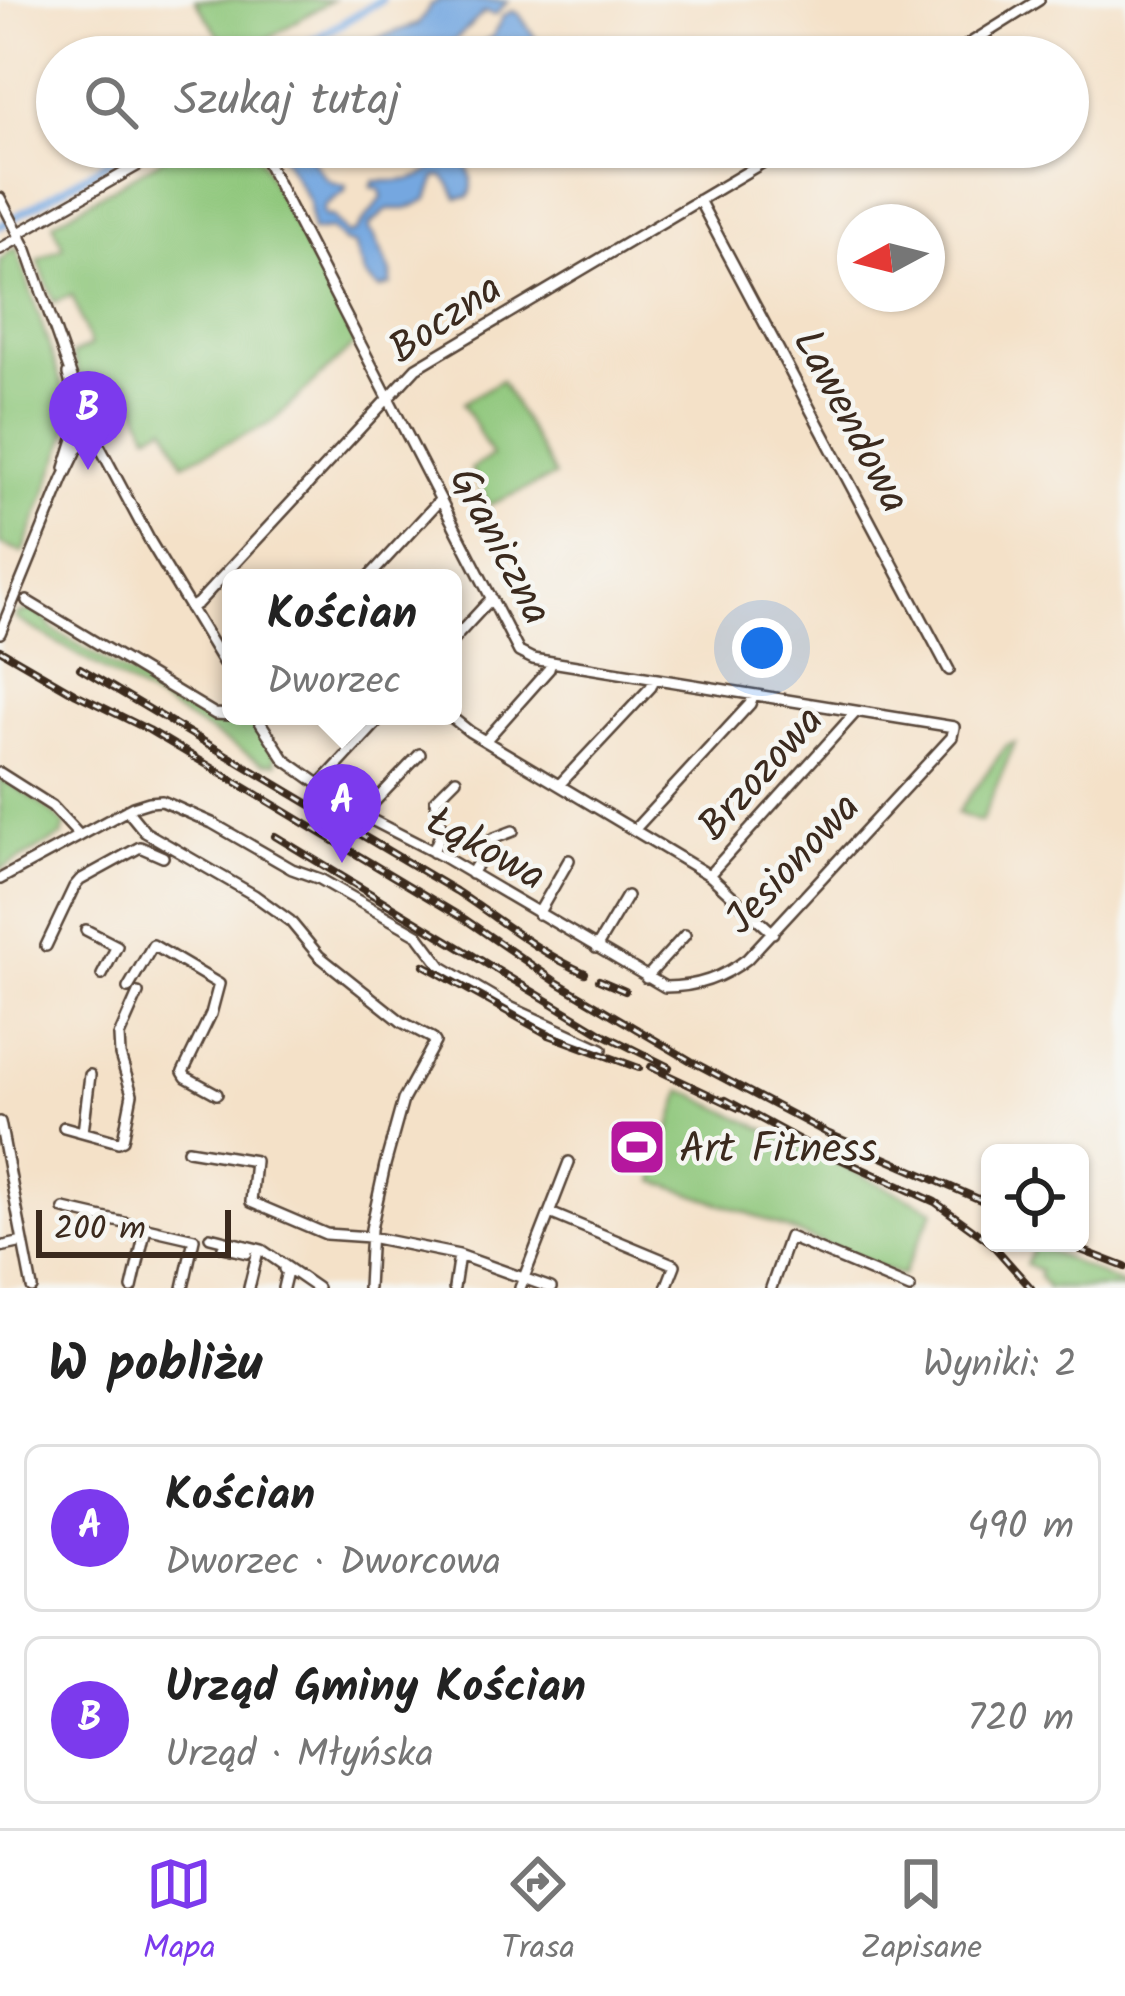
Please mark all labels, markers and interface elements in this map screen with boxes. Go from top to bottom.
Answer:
search box [36,36,1089,168]
text: Szukaj tutaj [174,66,400,138]
icon: search [78,69,144,135]
north arrow [837,204,945,312]
street label: Boczna [375,257,517,383]
street label: Lawendowa [773,318,926,526]
pin: B [49,371,127,470]
street label: Graniczna [429,455,569,638]
popup [222,569,462,725]
text: Kościan [267,580,417,652]
your location [732,618,792,678]
text: Dworzec [267,652,401,714]
street label: Brzozowa [682,691,841,858]
pin: A [303,764,381,863]
street label: Jesionowa [709,778,878,951]
street label: Łąkowa [413,790,558,910]
sports icon: Art Fitness [606,1116,668,1178]
place label: Art Fitness [679,1117,877,1184]
map controls [981,1144,1089,1252]
button: locate [981,1144,1089,1252]
scale bar [36,1204,231,1257]
text: 200 m [54,1204,146,1257]
text: W pobliżu [48,1326,262,1407]
text: Wyniki: 2 [923,1335,1077,1397]
text: Kościan [165,1461,315,1533]
text: A [78,1497,102,1559]
text: 490 m [967,1497,1074,1559]
text: Dworzec · Dworcowa [165,1533,501,1595]
text: Urząd Gminy Kościan [165,1653,586,1725]
text: B [78,1689,102,1751]
text: 720 m [967,1689,1074,1751]
text: Urząd · Młyńska [165,1725,434,1787]
tab: Mapa [143,1851,216,1976]
tab: Trasa [501,1851,575,1976]
tab: Zapisane [861,1851,982,1976]

